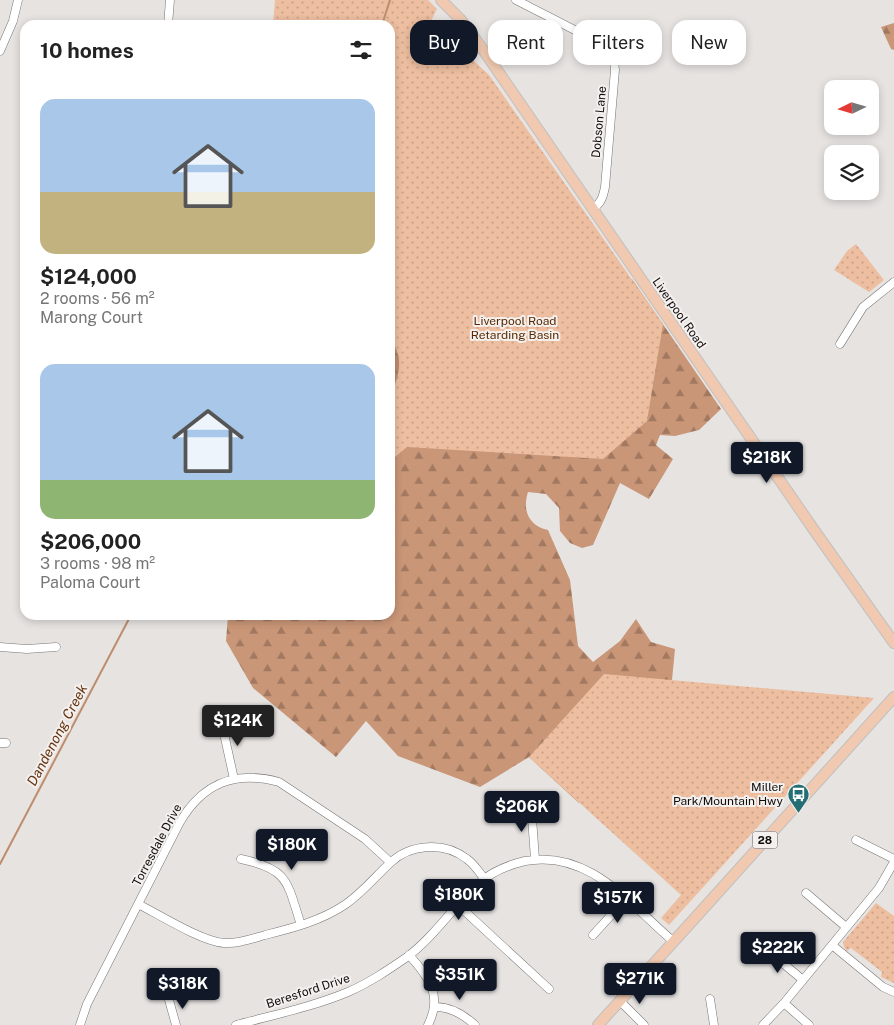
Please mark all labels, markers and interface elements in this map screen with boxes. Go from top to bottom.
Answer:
chip: Buy [410,20,478,65]
chip: Rent [488,20,563,65]
chip: Filters [573,20,662,65]
chip: New [672,20,746,65]
icon: filters [347,36,375,64]
text: 10 homes [40,38,134,63]
north arrow [824,80,879,135]
map controls [824,80,879,200]
street label: Dobson Lane [589,85,609,158]
icon: home [163,131,253,221]
button: layers [824,145,879,200]
text: $124,000 [40,264,137,289]
street label: Liverpool Road [649,275,709,351]
text: 2 rooms · 56 m² [40,289,155,308]
text: Marong Court [40,308,143,327]
park label: Liverpool Road Retarding Basin [471,314,559,342]
icon: home [163,396,253,486]
pin: $218K [732,442,802,484]
text: $218K [742,448,792,467]
text: $206,000 [40,529,141,554]
text: 3 rooms · 98 m² [40,554,155,573]
text: Paloma Court [40,573,141,592]
water label: Dandenong Creek [24,681,91,788]
pin: $124K [203,704,273,747]
text: $124K [213,711,263,730]
place label: Miller Park/Mountain Hwy [673,780,784,808]
bus stop icon: Miller Park/Mountain Hwy [787,782,811,813]
pin: $206K [487,790,557,833]
text: $206K [495,797,549,816]
street label: Torresdale Drive [130,802,185,888]
pin: $180K [257,828,327,871]
road number: 28 [752,832,778,848]
text: $180K [267,835,317,854]
pin: $180K [424,878,494,921]
pin: $157K [583,882,653,924]
text: $180K [434,885,484,904]
text: $157K [593,888,643,907]
pin: $222K [743,932,813,974]
text: $222K [752,938,804,957]
pin: $351K [425,958,495,1001]
pin: $271K [605,962,675,1005]
text: $351K [435,965,485,984]
pin: $318K [148,968,218,1010]
text: $271K [615,969,665,988]
street label: Beresford Drive [264,971,352,1011]
text: $318K [158,974,208,993]

